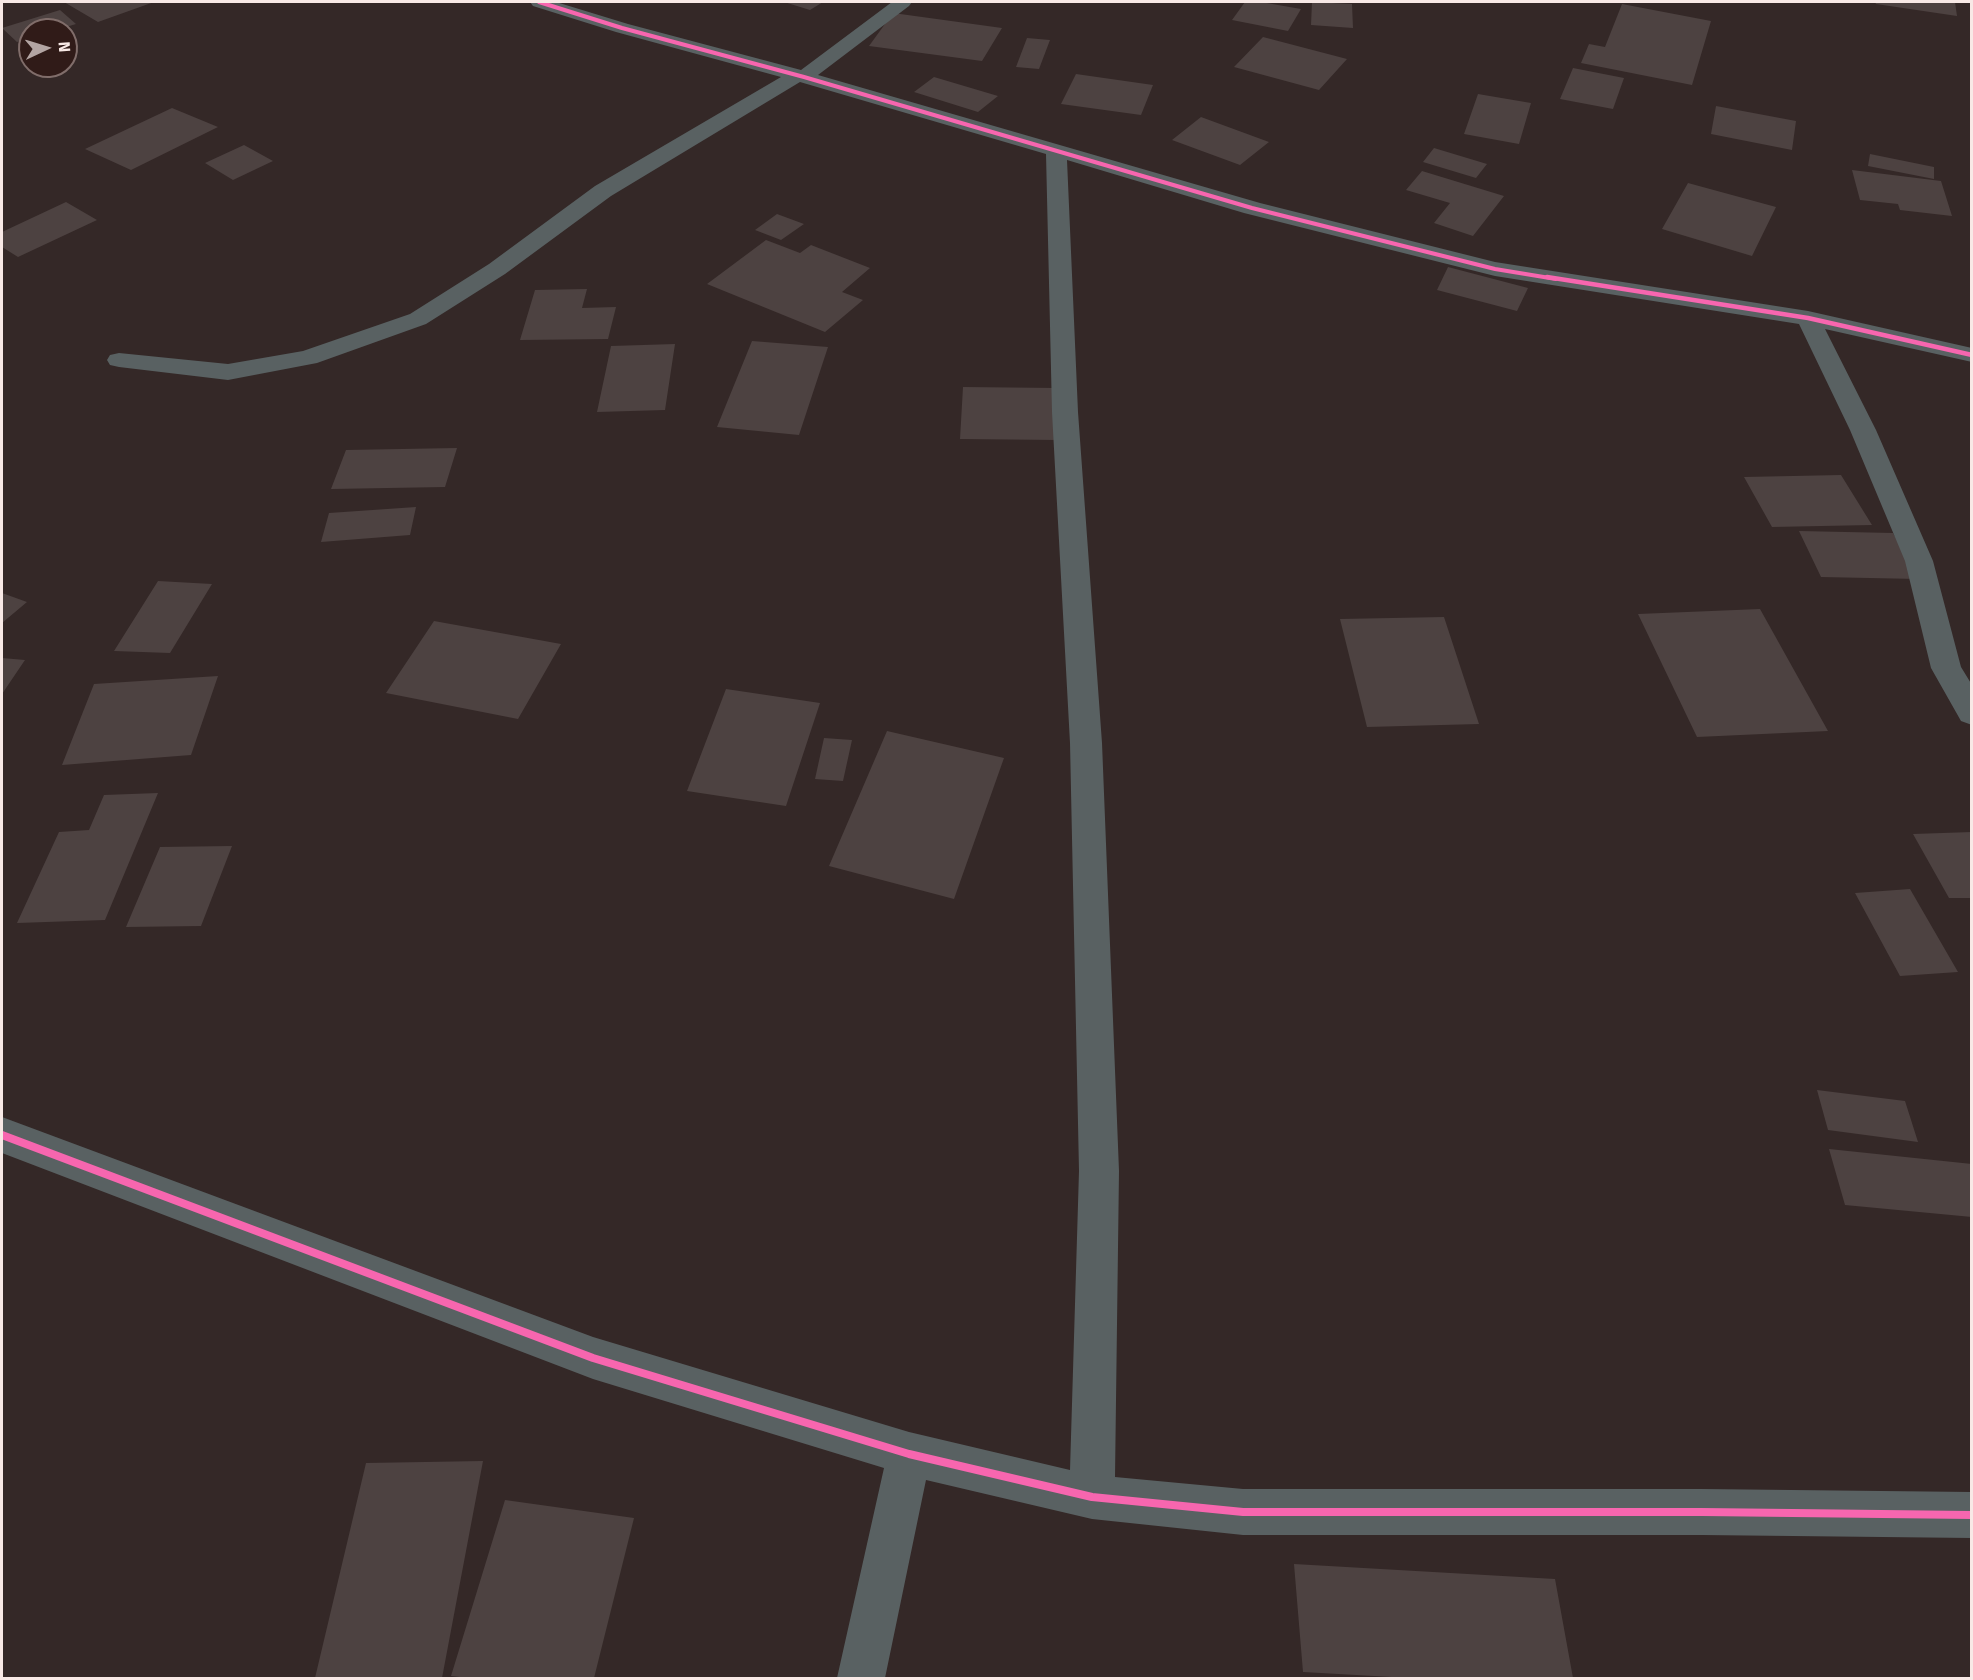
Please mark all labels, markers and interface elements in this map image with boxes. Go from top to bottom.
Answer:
north arrow [18,18,78,78]
text: N [55,41,74,53]

